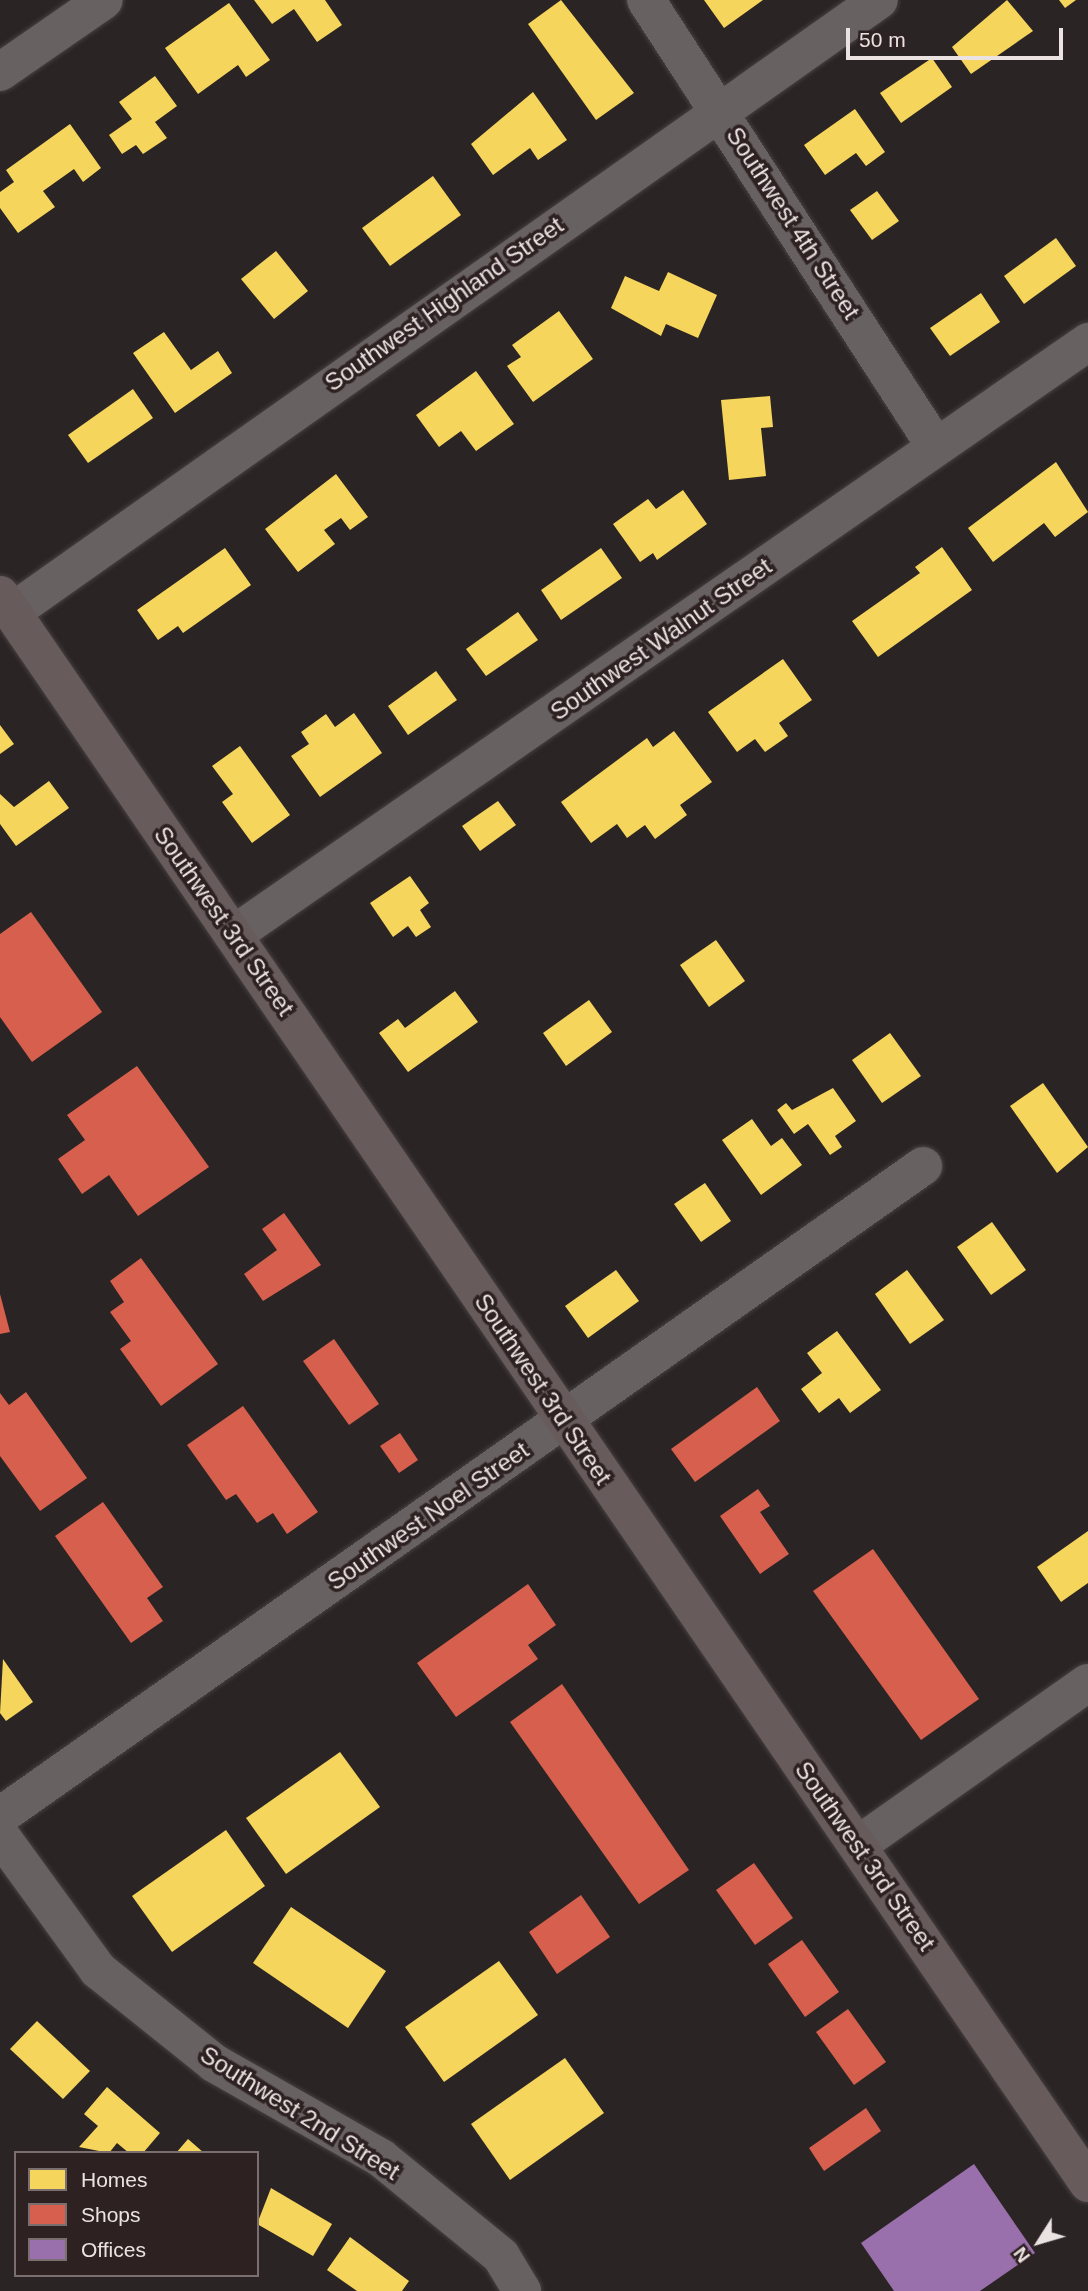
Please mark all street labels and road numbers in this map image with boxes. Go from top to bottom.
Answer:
street label: Southwest 4th Street [720,122,866,324]
street label: Southwest Highland Street [319,211,569,397]
street label: Southwest Walnut Street [545,552,777,726]
street label: Southwest 3rd Street [148,821,300,1021]
street label: Southwest 3rd Street [468,1288,618,1490]
street label: Southwest Noel Street [322,1436,534,1596]
street label: Southwest 3rd Street [789,1756,941,1956]
street label: Southwest 2nd Street [195,2040,405,2186]

